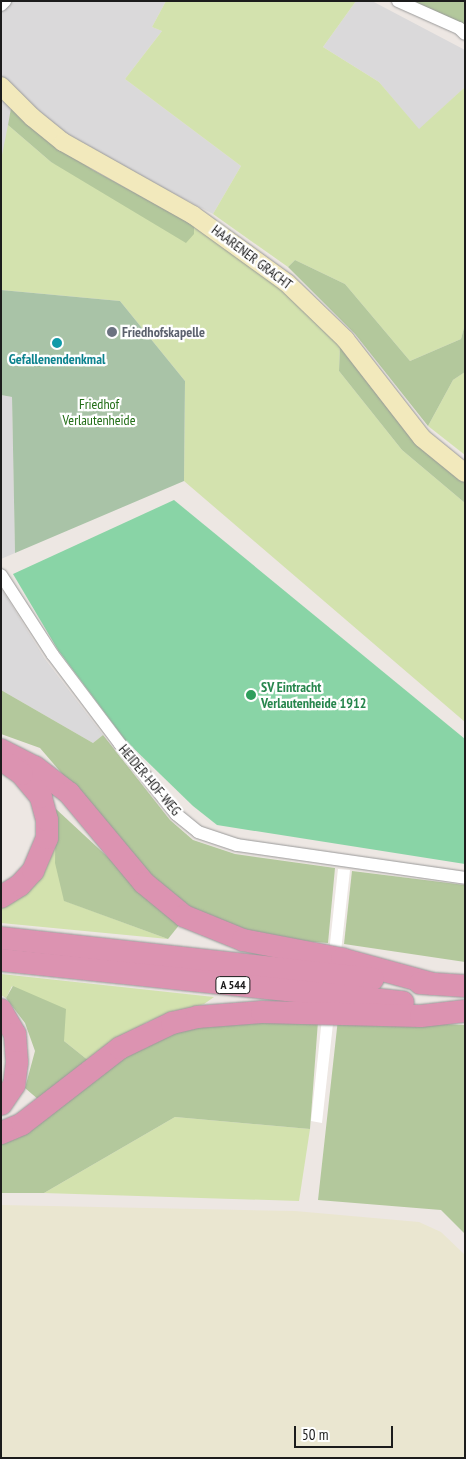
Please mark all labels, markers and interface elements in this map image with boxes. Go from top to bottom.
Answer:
street label: HAARENER GRACHT [208,221,296,293]
place label: Friedhofskapelle [122,324,205,340]
marker: Friedhofskapelle [106,326,118,338]
marker: Gefallenendenkmal [51,337,63,349]
place label: Gefallenendenkmal [9,351,105,367]
park label: Friedhof Verlautenheide [63,396,135,428]
place label: SV Eintracht Verlautenheide 1912 [261,679,366,712]
marker: SV Eintracht Verlautenheide 1912 [245,689,257,701]
street label: HEIDER-HOF-WEG [115,741,185,819]
road number: A 544 [214,976,252,994]
scale bar [296,1416,395,1448]
text: 50 m [302,1425,328,1444]

